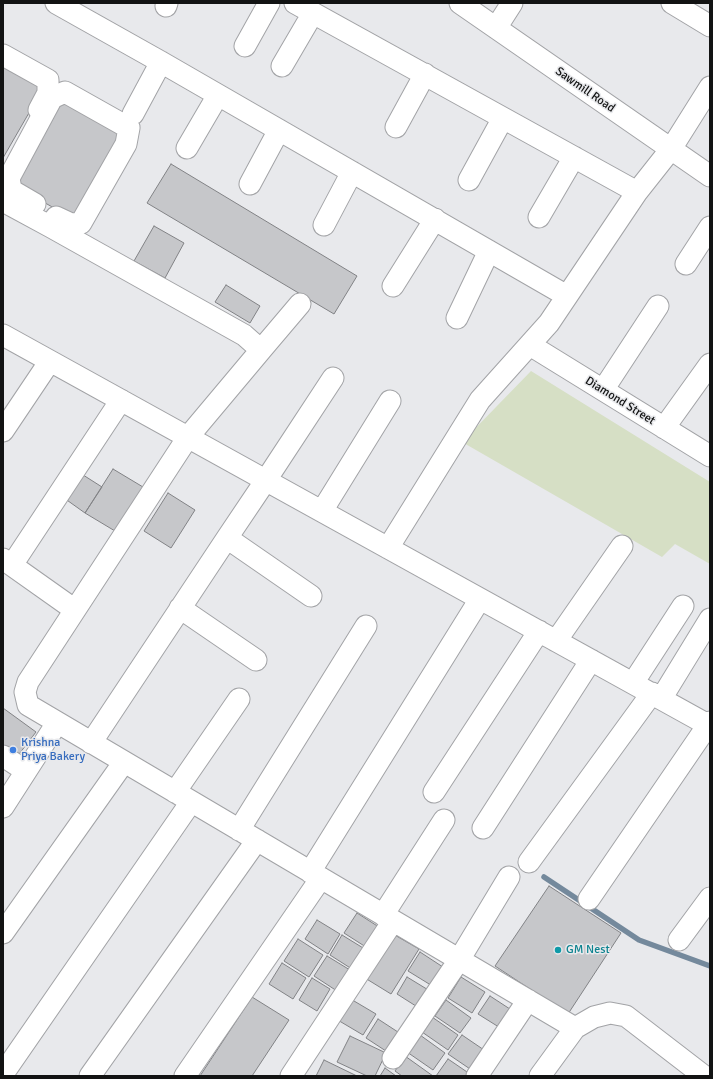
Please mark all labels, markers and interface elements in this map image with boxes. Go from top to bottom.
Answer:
street label: Sawmill Road [552,64,618,116]
street label: Diamond Street [582,374,658,428]
place label: Krishna Priya Bakery [21,736,85,764]
marker: Krishna Priya Bakery [8,745,18,755]
place label: GM Nest [566,943,610,957]
marker: GM Nest [553,945,563,955]

